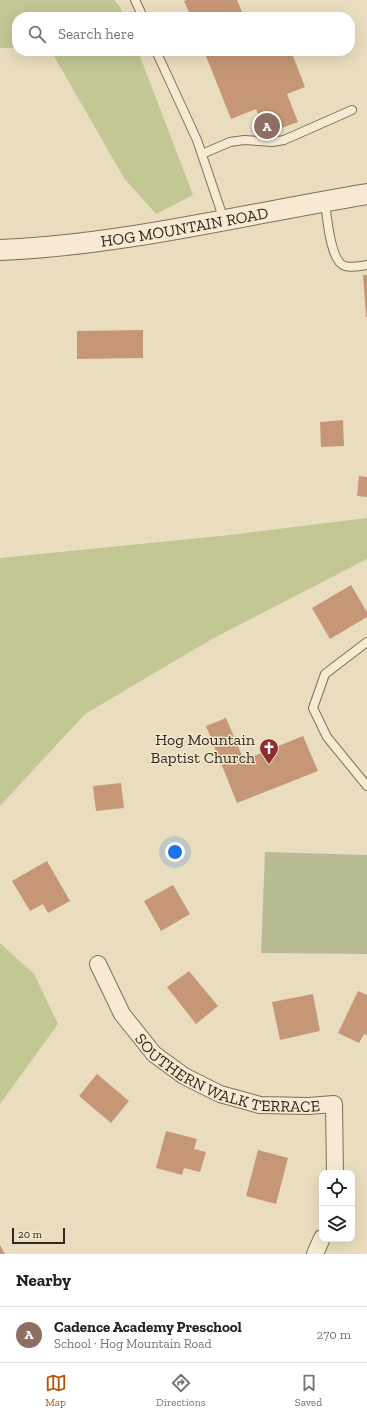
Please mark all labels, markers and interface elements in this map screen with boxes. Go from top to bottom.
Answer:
search box [12,12,355,56]
icon: search [26,23,48,45]
text: Search here [58,25,134,43]
pin: A [254,111,280,141]
street label: HOG MOUNTAIN ROAD [99,203,270,250]
place label: Hog Mountain Baptist Church [150,730,256,767]
church icon: Hog Mountain Baptist Church [258,737,280,765]
your location [165,842,185,862]
street label: SOUTHERN WALK TERRACE [131,1029,321,1116]
map controls [319,1170,355,1242]
button: locate [319,1170,355,1206]
button: layers [319,1206,355,1242]
scale bar [12,1226,65,1245]
text: 20 m [18,1228,42,1241]
text: Nearby [16,1270,71,1290]
text: Cadence Academy Preschool [54,1318,242,1336]
text: A [25,1327,33,1342]
text: 270 m [317,1327,351,1342]
text: School · Hog Mountain Road [54,1336,212,1351]
tab: Map [45,1372,67,1409]
tab: Directions [156,1372,206,1409]
tab: Saved [295,1372,322,1409]

